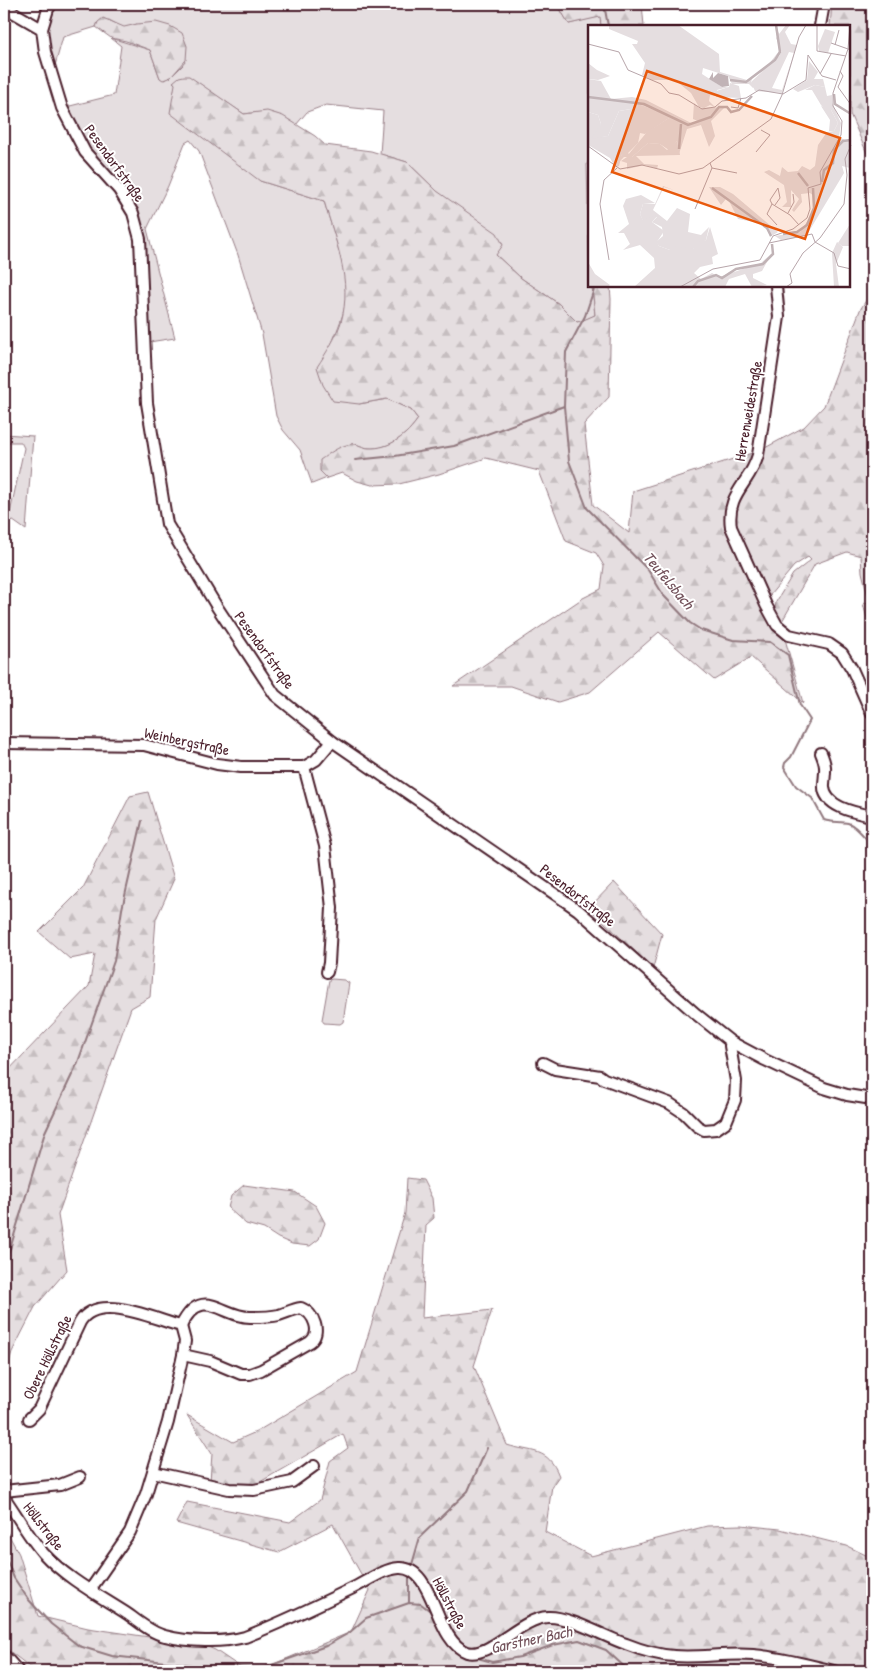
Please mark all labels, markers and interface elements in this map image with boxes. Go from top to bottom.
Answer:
inset map [588,25,851,288]
street label: Pesendorfstraße [80,120,150,206]
street label: Herrenweidestraße [729,359,767,463]
water label: Teufelsbach [639,547,700,614]
street label: Pesendorfstraße [230,607,300,693]
street label: Weinbergstraße [143,722,231,760]
street label: Pesendorfstraße [536,859,620,931]
street label: Obere Höllstraße [17,1311,77,1403]
street label: Höllstraße [18,1497,70,1555]
street label: Höllstraße [428,1573,472,1633]
water label: Garstner Bach [488,1619,575,1658]

